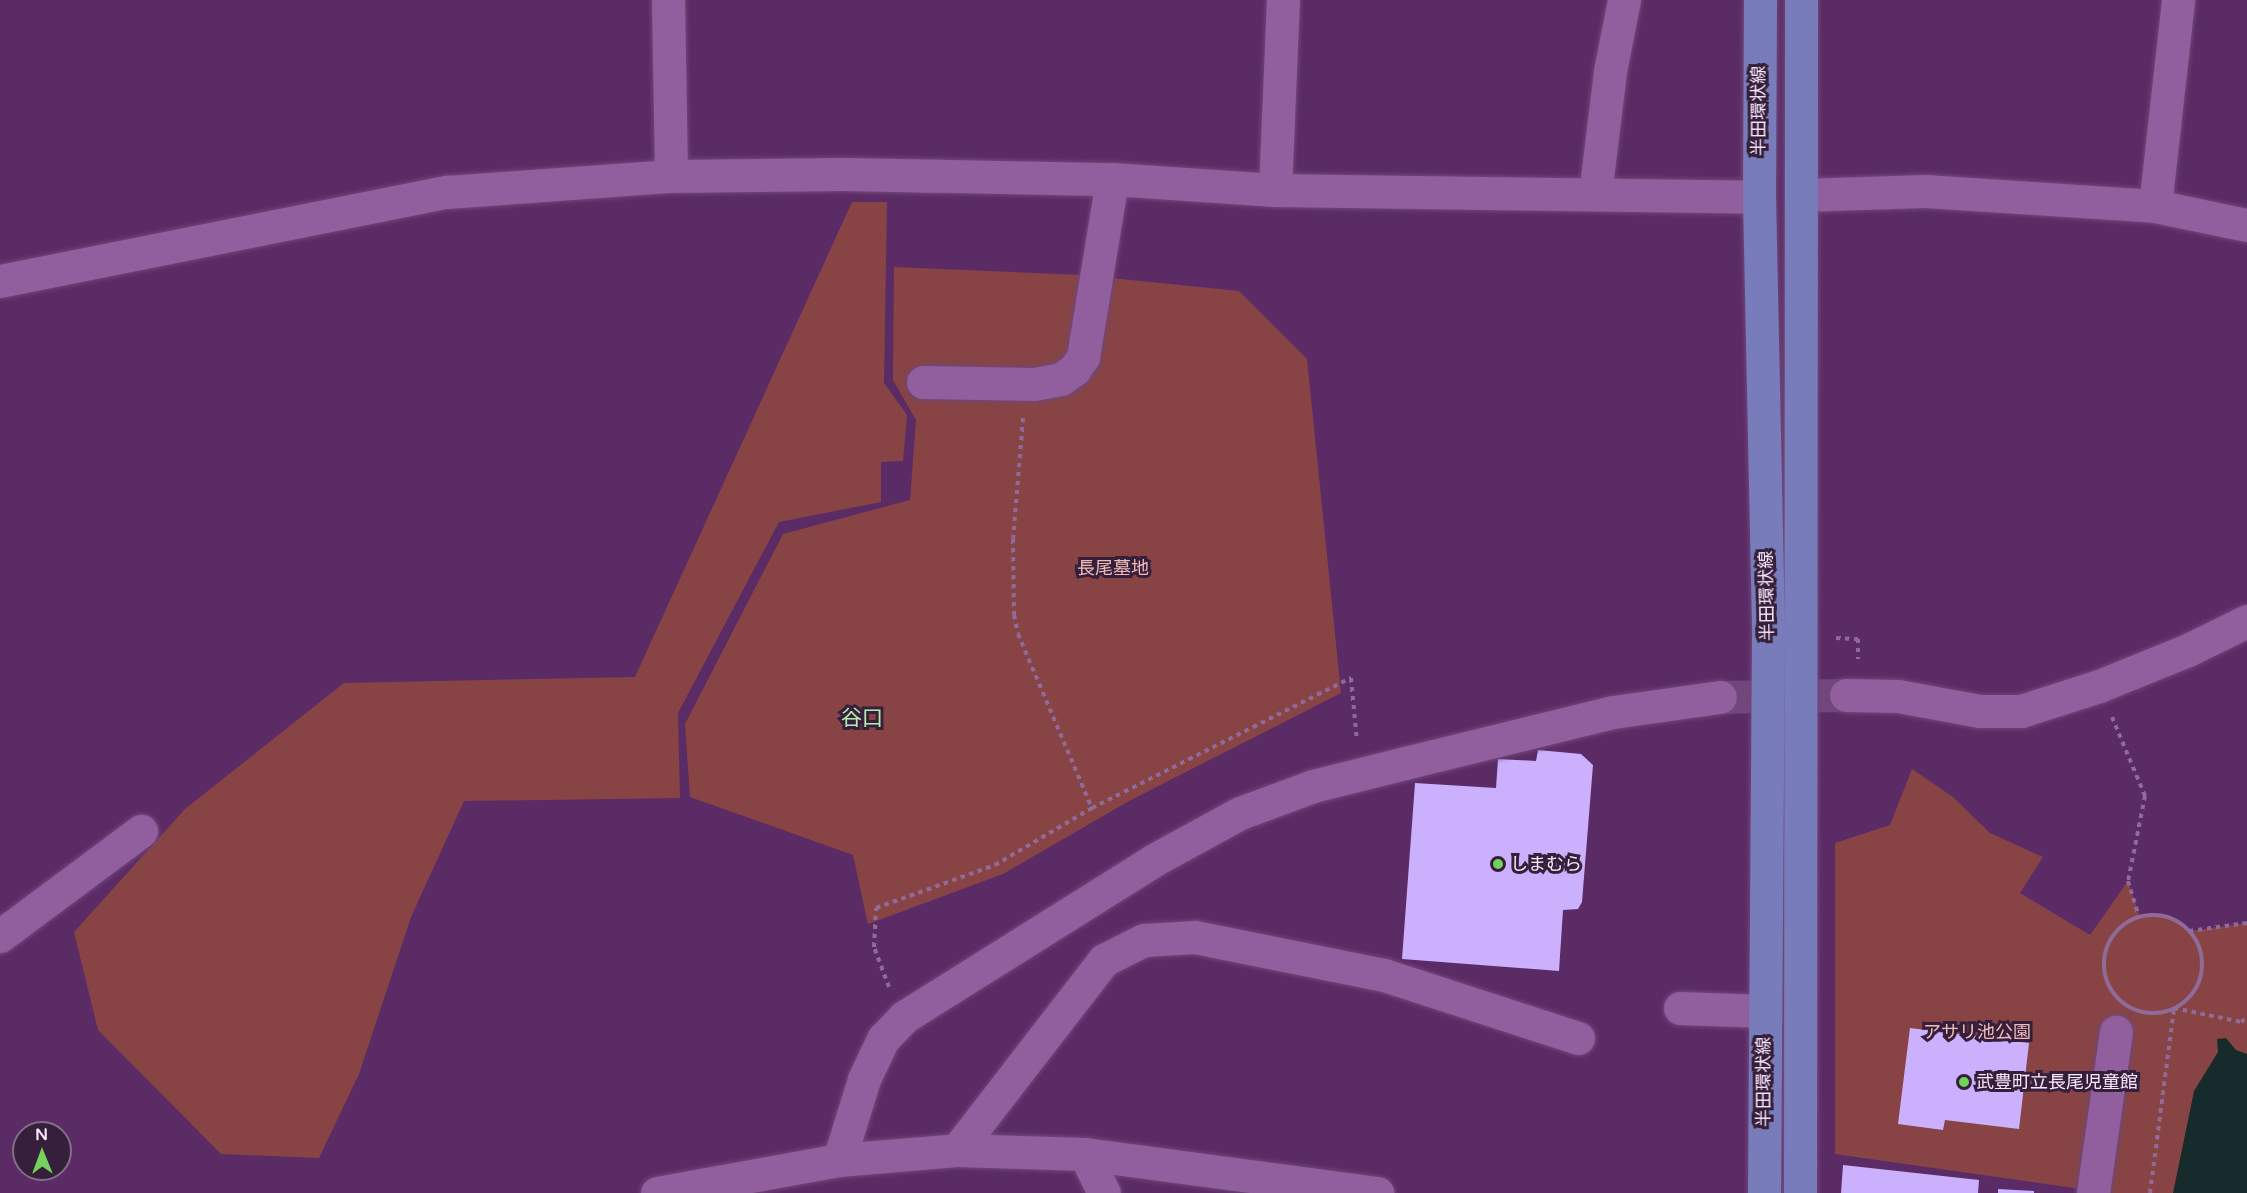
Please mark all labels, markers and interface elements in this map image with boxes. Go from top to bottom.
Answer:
street label: 半田環状線 [1748,66,1770,156]
street label: 半田環状線 [1755,551,1779,641]
park label: 長尾墓地 [1077,557,1149,579]
district label: 谷口 [841,706,883,732]
place label: しまむら [1510,853,1582,875]
marker: しまむら [1491,857,1505,871]
park label: アサリ池公園 [1923,1021,2031,1043]
street label: 半田環状線 [1753,1037,1775,1127]
place label: 武豊町立長尾児童館 [1976,1071,2138,1093]
marker: 武豊町立長尾児童館 [1957,1075,1971,1089]
north arrow [12,1121,72,1181]
text: N [35,1125,48,1145]

